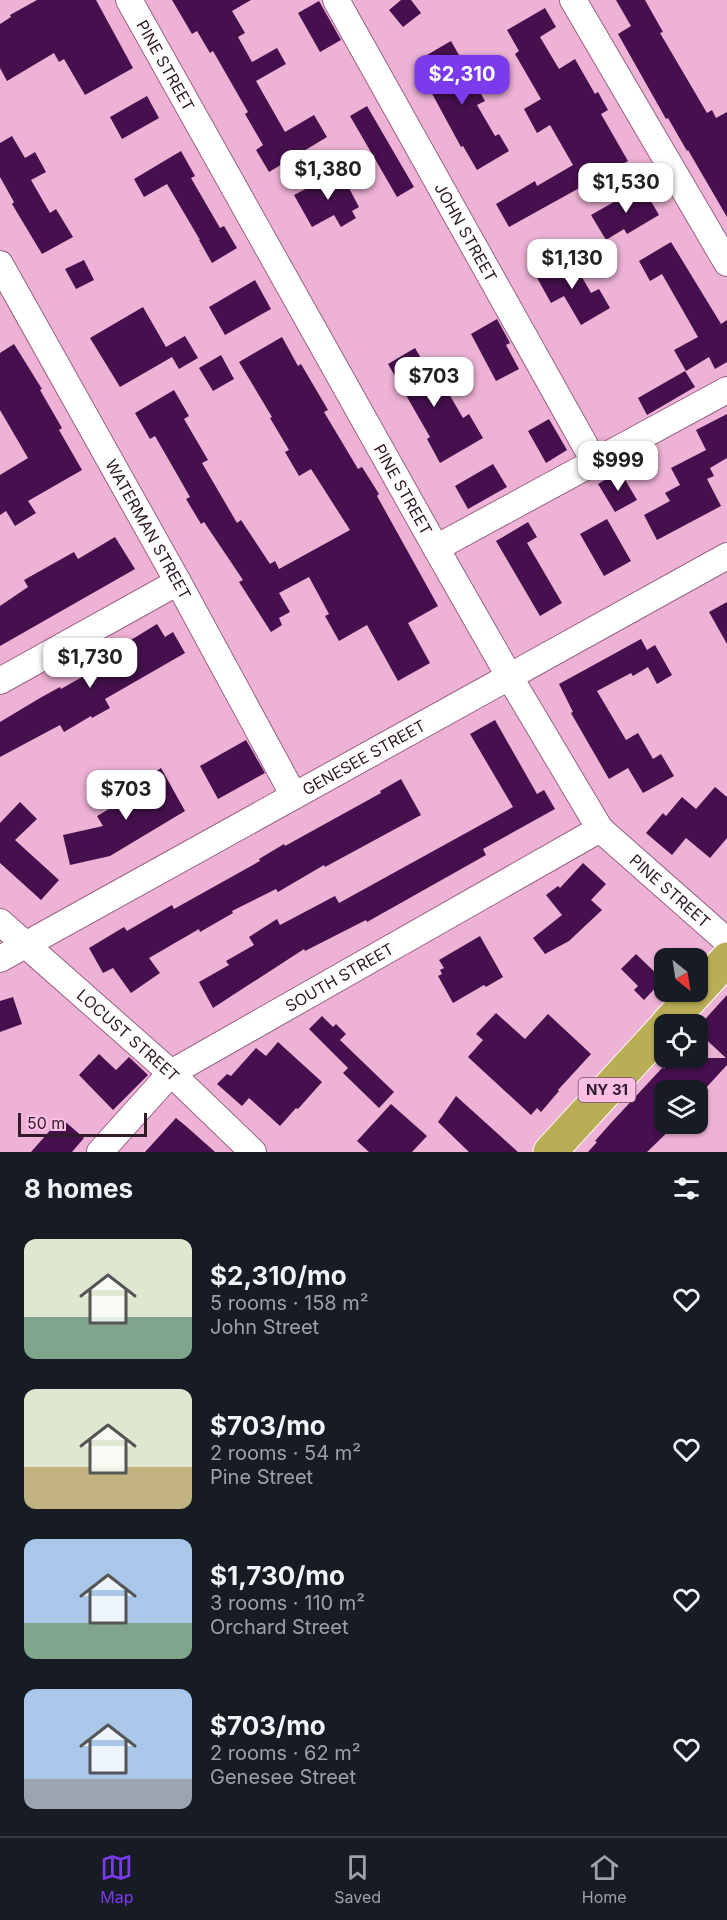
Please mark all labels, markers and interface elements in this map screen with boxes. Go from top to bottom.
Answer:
street label: PINE STREET [132,16,199,114]
pin: $2,310 [413,55,511,106]
text: $2,310 [429,62,495,86]
pin: $1,380 [279,150,377,201]
text: $1,380 [294,157,362,181]
pin: $1,530 [577,163,675,214]
text: $1,530 [592,170,660,194]
street label: JOHN STREET [430,179,502,285]
pin: $1,130 [523,239,621,290]
text: $1,130 [541,246,603,270]
pin: $703 [398,357,470,408]
text: $703 [409,364,459,388]
street label: PINE STREET [370,440,437,538]
pin: $999 [582,441,654,492]
text: $999 [592,448,644,472]
street label: WATERMAN STREET [101,456,195,603]
pin: $1,730 [41,638,139,689]
text: $1,730 [57,645,123,669]
street label: GENESEE STREET [299,715,429,799]
pin: $703 [90,770,162,821]
text: $703 [101,777,151,801]
street label: PINE STREET [626,850,715,932]
street label: SOUTH STREET [282,938,397,1016]
north arrow [654,948,708,1002]
map controls [654,948,708,1134]
street label: LOCUST STREET [73,985,184,1086]
button: locate [654,1014,708,1068]
road number: NY 31 [578,1078,636,1102]
button: layers [654,1080,708,1134]
scale bar [18,1110,147,1138]
text: 50 m [27,1113,65,1133]
icon: filters [670,1172,703,1205]
text: 8 homes [24,1173,133,1204]
text: $2,310/mo [210,1260,347,1291]
icon: home [72,1263,144,1335]
icon: heart [670,1283,703,1316]
text: 5 rooms · 158 m² [210,1291,369,1315]
text: John Street [210,1315,319,1339]
text: $703/mo [210,1410,326,1441]
icon: home [72,1413,144,1485]
icon: heart [670,1433,703,1466]
text: 2 rooms · 54 m² [210,1441,361,1465]
text: Pine Street [210,1465,313,1489]
text: $1,730/mo [210,1560,345,1591]
icon: home [72,1563,144,1635]
icon: heart [670,1583,703,1616]
text: 3 rooms · 110 m² [210,1591,365,1615]
text: Orchard Street [210,1615,348,1639]
text: $703/mo [210,1710,326,1741]
icon: home [72,1713,144,1785]
icon: heart [670,1733,703,1766]
text: 2 rooms · 62 m² [210,1741,361,1765]
text: Genesee Street [210,1765,356,1789]
tab: Map [100,1851,134,1907]
tab: Saved [334,1851,381,1907]
tab: Home [582,1851,627,1907]

